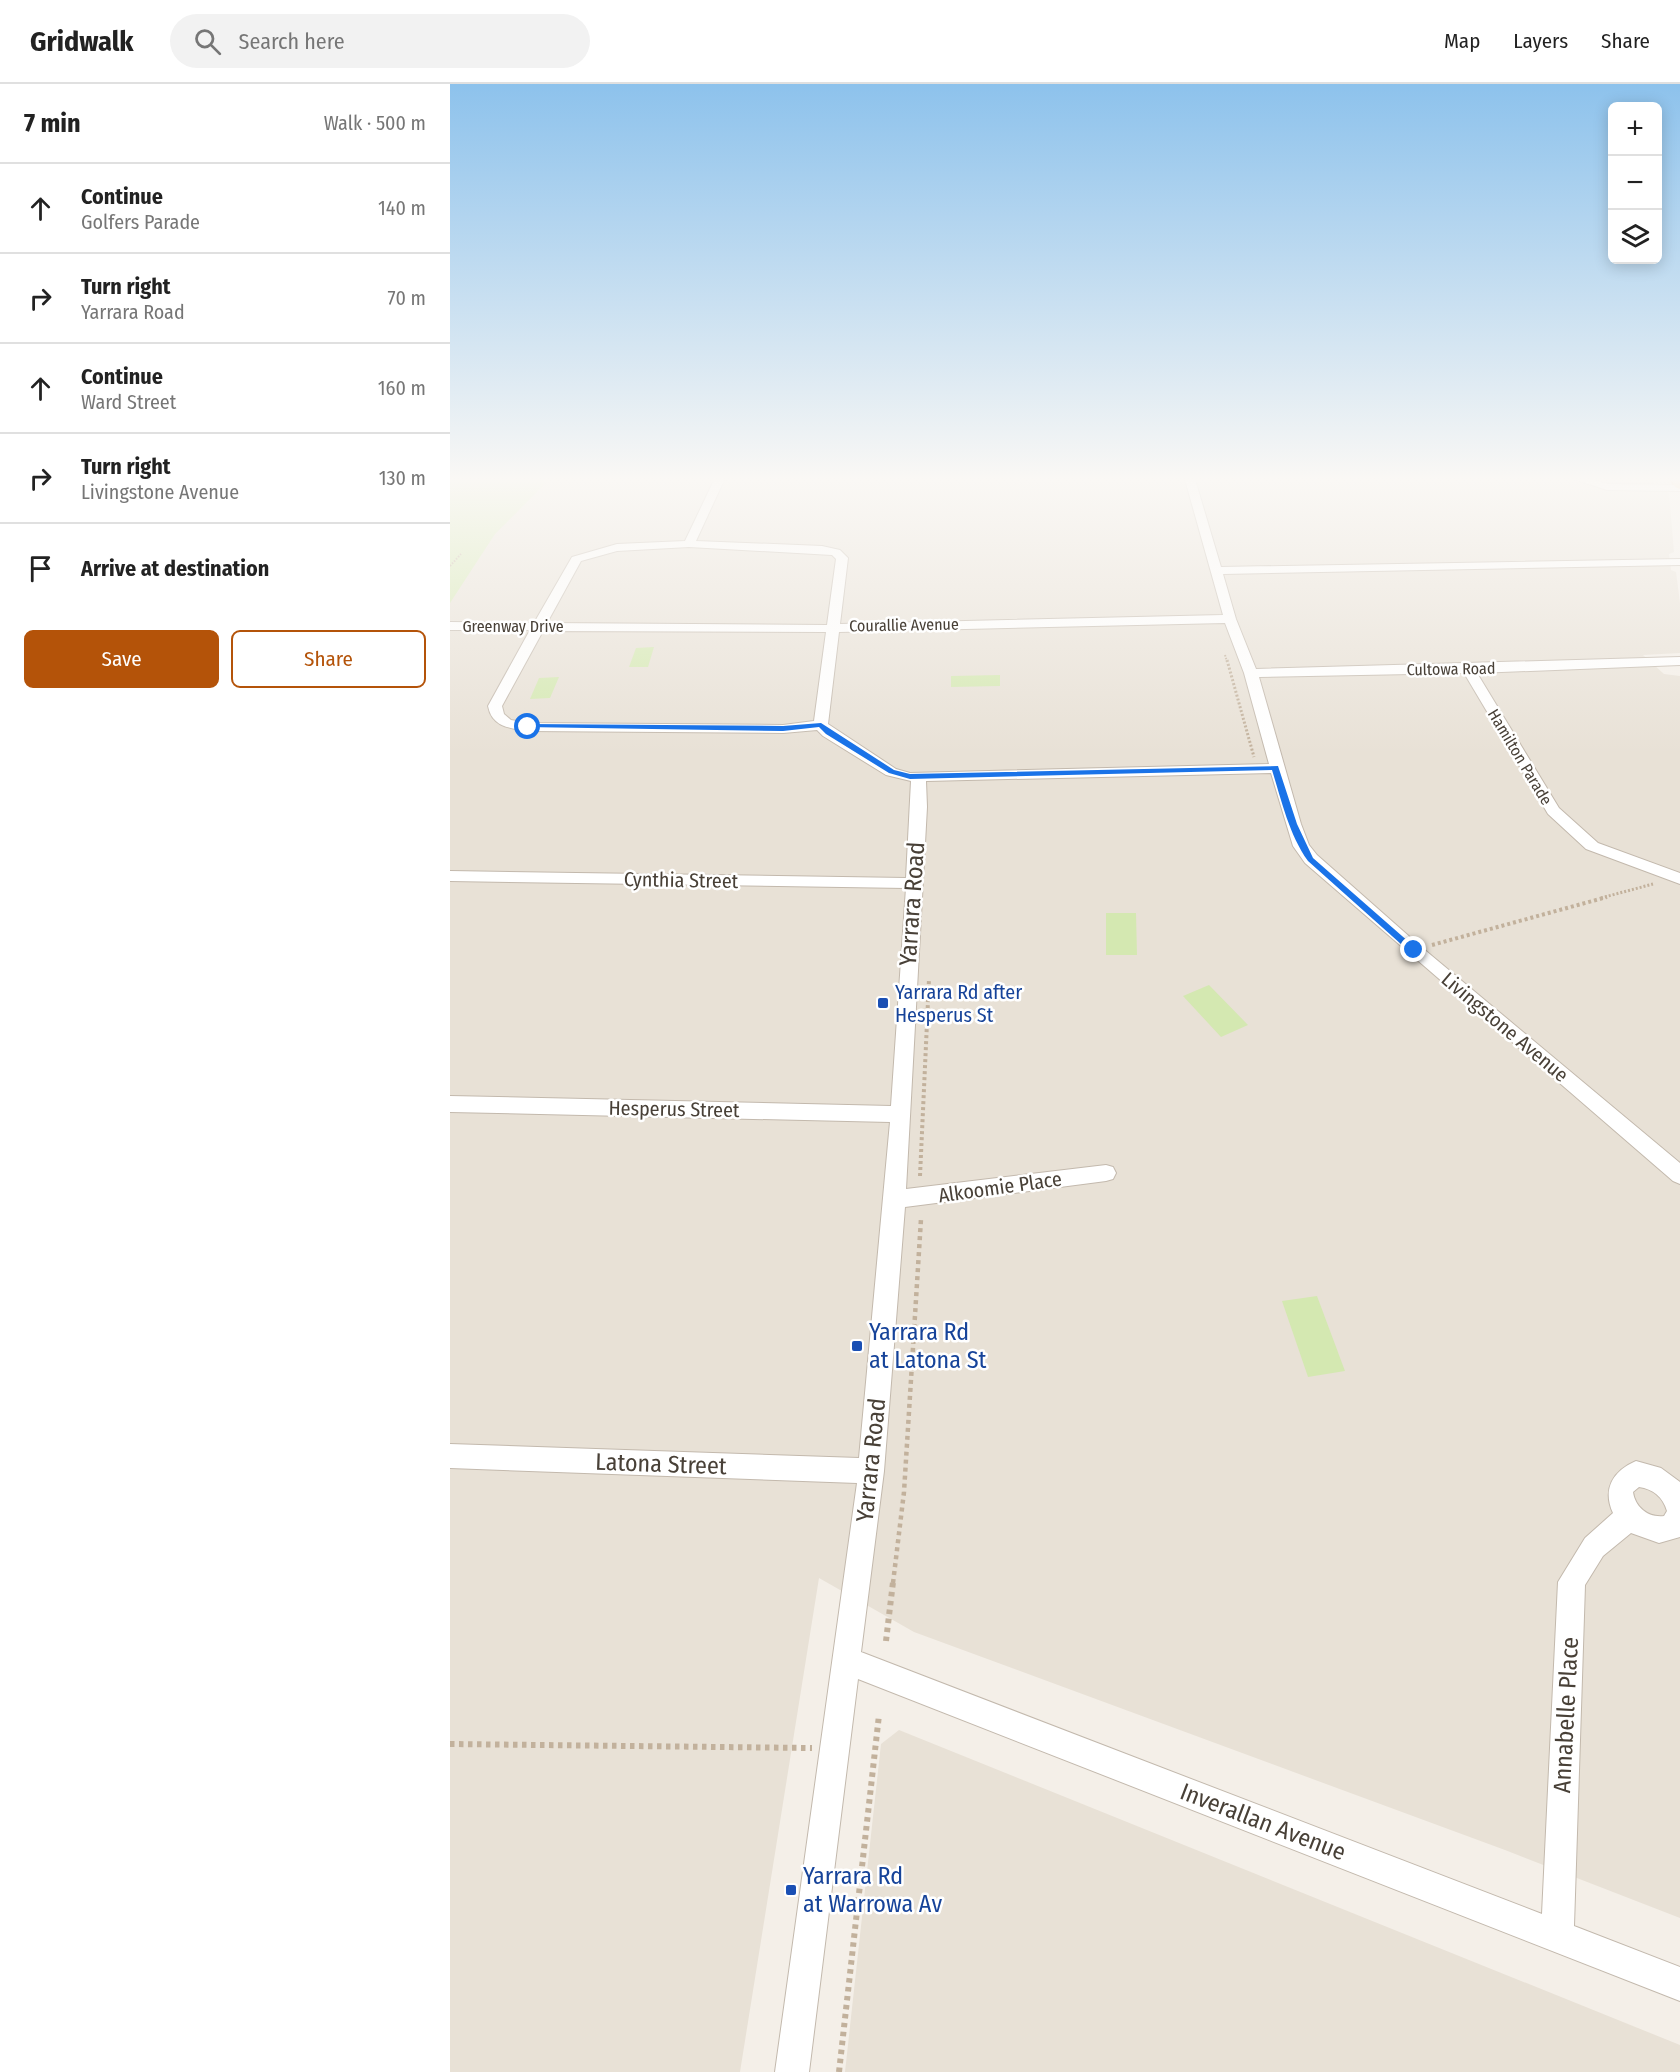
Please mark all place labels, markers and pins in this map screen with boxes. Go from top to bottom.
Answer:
place label: Yarrara Rd after Hesperus St [895,980,1022,1027]
marker: Yarrara Rd after Hesperus St [876,996,890,1010]
place label: Yarrara Rd at Latona St [869,1318,987,1374]
marker: Yarrara Rd at Latona St [850,1339,864,1353]
place label: Yarrara Rd at Warrowa Av [803,1862,942,1918]
marker: Yarrara Rd at Warrowa Av [784,1883,798,1897]

